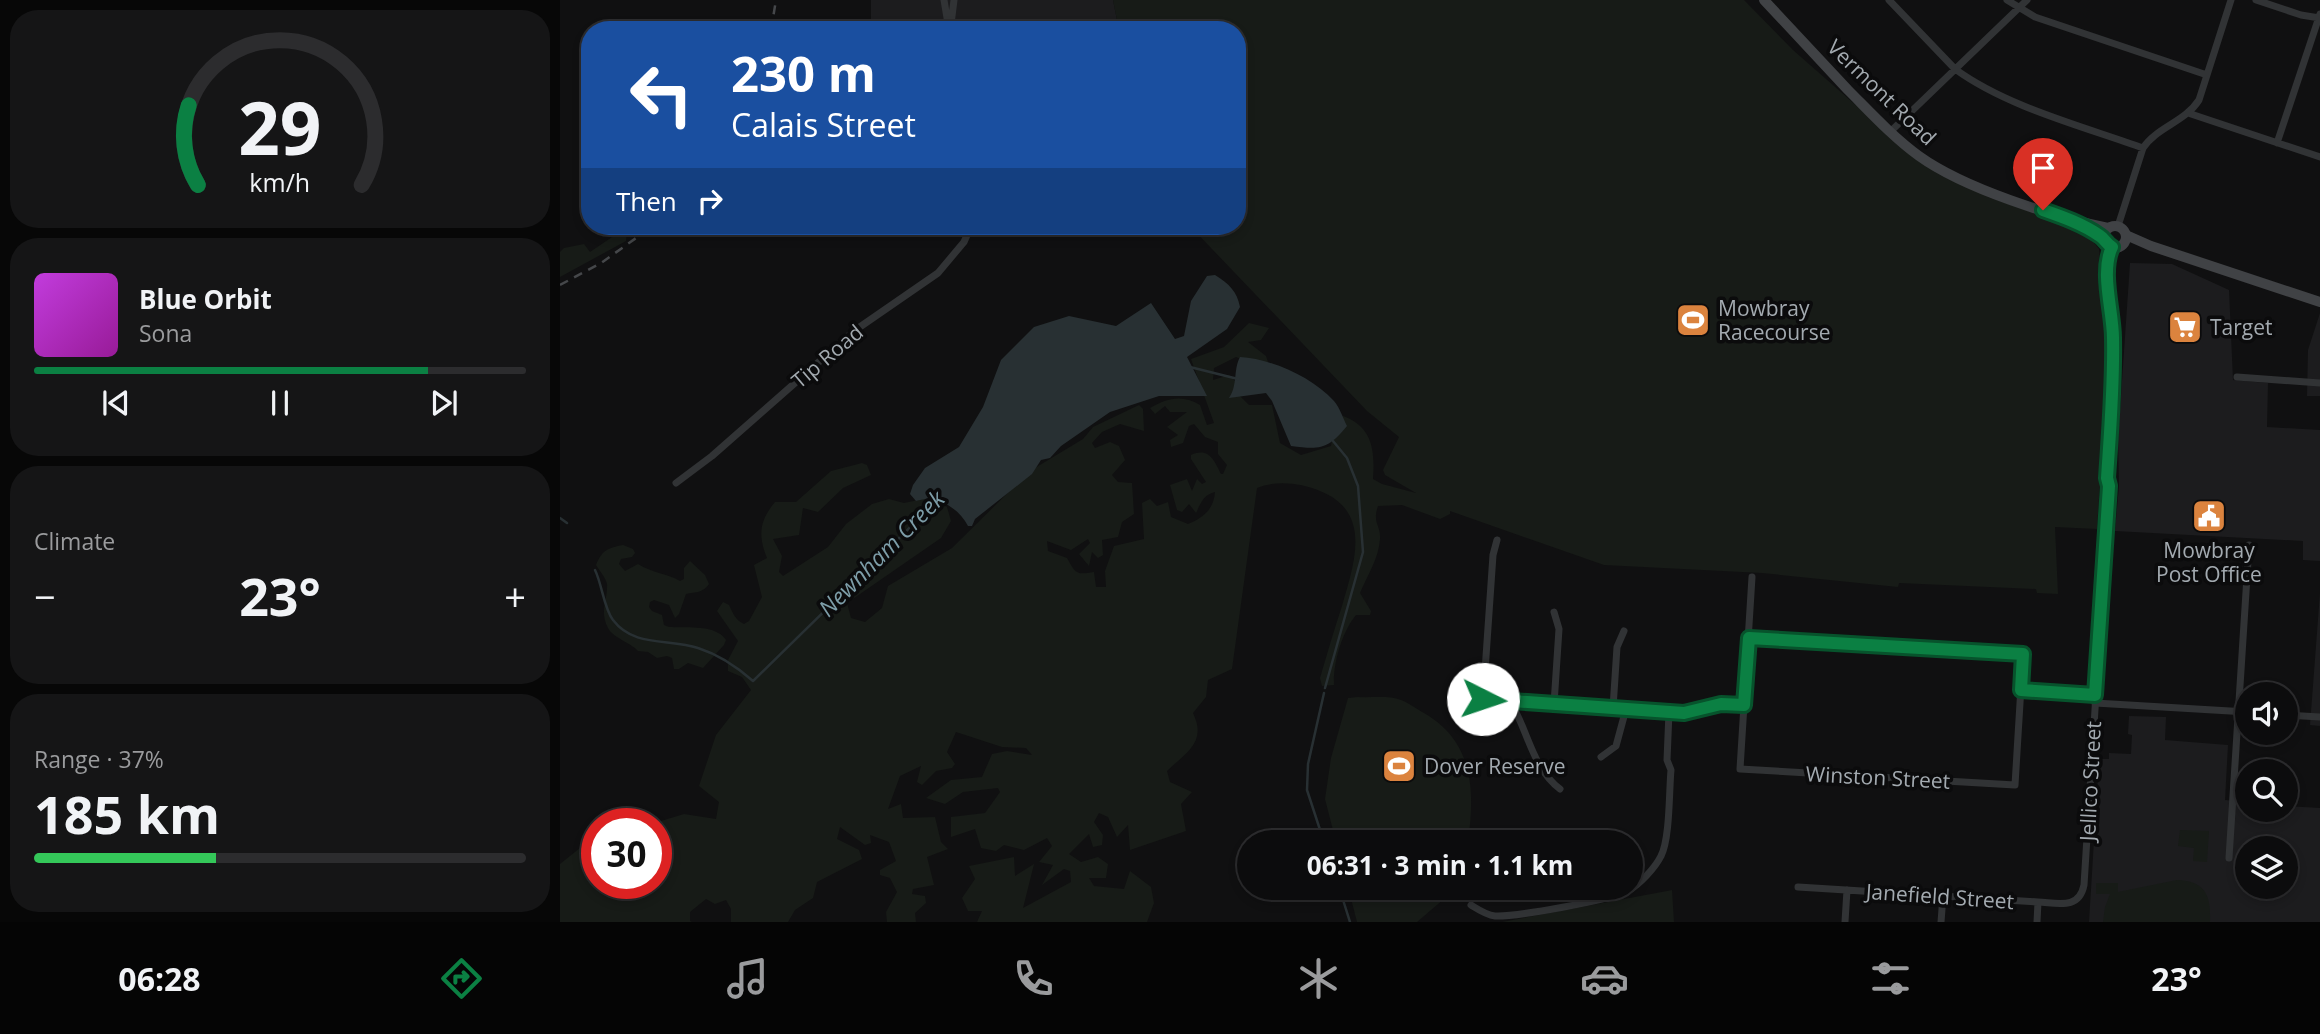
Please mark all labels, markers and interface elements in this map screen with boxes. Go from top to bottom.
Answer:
street label: Vermont Road [1822,33,1942,151]
text: 230 m [731,40,876,106]
icon: left [616,49,707,140]
text: 29 [238,77,322,176]
text: Calais Street [731,103,916,146]
pin [2013,138,2073,210]
icon: arrive [2024,149,2062,187]
text: km/h [250,165,310,199]
icon: right [691,182,729,220]
text: Then [616,183,677,219]
text: Blue Orbit [139,281,272,317]
place label: Mowbray Racecourse [1718,294,1830,346]
sports icon: Mowbray Racecourse [1674,301,1712,339]
supermarket icon: Target [2166,308,2204,346]
place label: Target [2210,313,2273,341]
text: Sona [139,317,192,349]
street label: Tip Road [785,318,869,394]
icon: previous [97,384,135,422]
icon: pause [261,384,299,422]
icon: next [425,384,463,422]
water label: Newnham Creek [811,482,952,623]
public building icon: Mowbray Post Office [2190,497,2228,535]
text: Climate [34,525,115,557]
place label: Mowbray Post Office [2156,536,2262,588]
text: 23° [239,560,321,631]
text: − [34,570,56,622]
text: + [504,570,526,622]
position arrow [1446,662,1520,736]
map controls [2235,682,2298,899]
button: sound [2235,682,2298,745]
street label: Jellico Street [2073,720,2107,844]
text: Range · 37% [34,743,164,775]
sports icon: Dover Reserve [1380,747,1418,785]
place label: Dover Reserve [1424,752,1566,780]
street label: Winston Street [1805,759,1951,795]
button: search [2235,759,2298,822]
text: 185 km [34,778,220,849]
speed limit sign: 30 [581,808,672,899]
button: layers [2235,836,2298,899]
text: 06:31 · 3 min · 1.1 km [1307,847,1573,883]
street label: Janefield Street [1863,877,2015,915]
icon: directions [437,954,486,1003]
icon: music [723,954,772,1003]
icon: phone [1009,954,1058,1003]
icon: climate [1294,954,1343,1003]
icon: car [1580,954,1629,1003]
icon: filters [1866,954,1915,1003]
text: 06:28 [118,957,201,1000]
text: 23° [2151,957,2202,1000]

